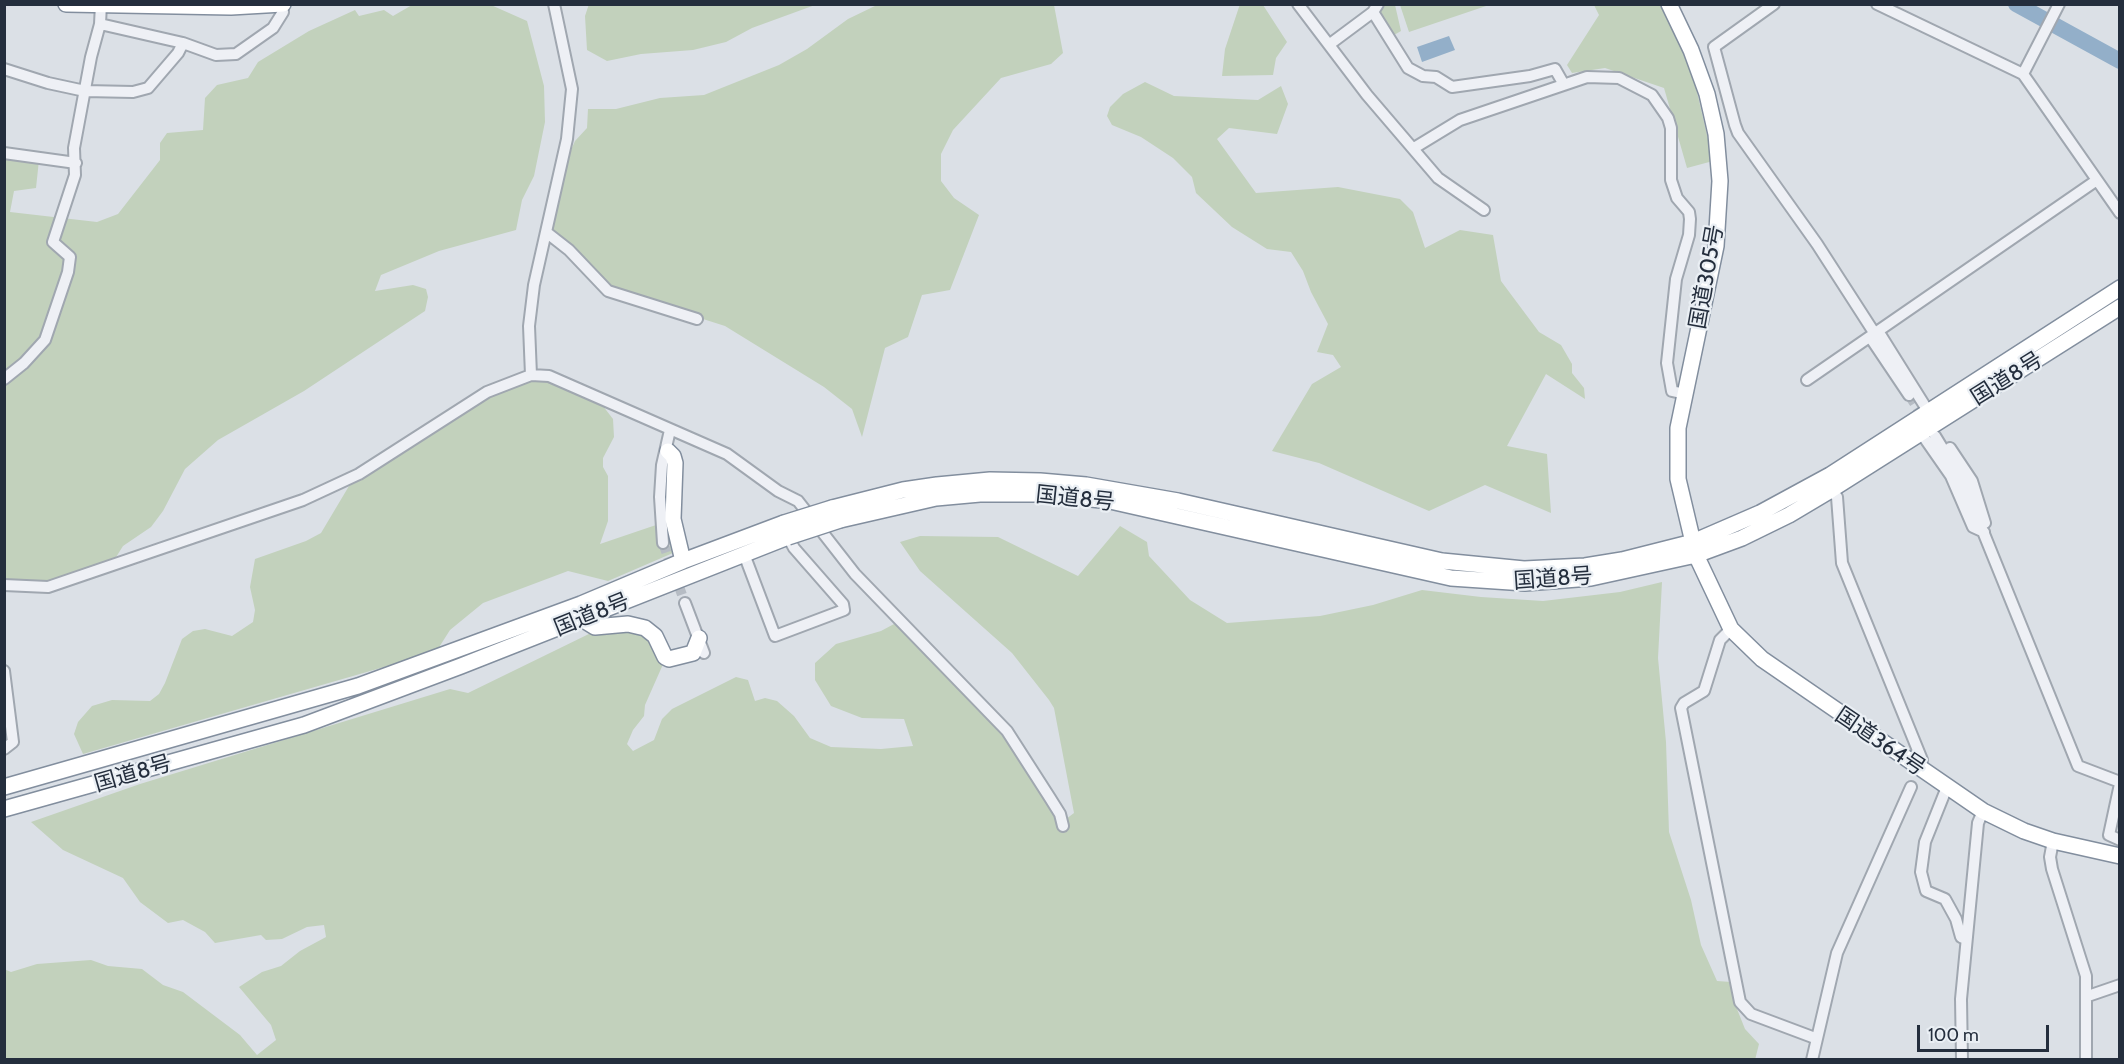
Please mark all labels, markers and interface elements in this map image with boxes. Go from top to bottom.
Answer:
street label: 国道305号 [1685,223,1729,331]
street label: 国道8号 [1966,347,2048,411]
street label: 国道8号 [1034,482,1116,516]
street label: 国道8号 [1513,563,1593,595]
street label: 国道8号 [550,588,634,642]
street label: 国道364号 [1830,702,1930,782]
street label: 国道8号 [91,750,175,798]
scale bar [1920,1013,2052,1051]
text: 100 m [1928,1024,1979,1046]

